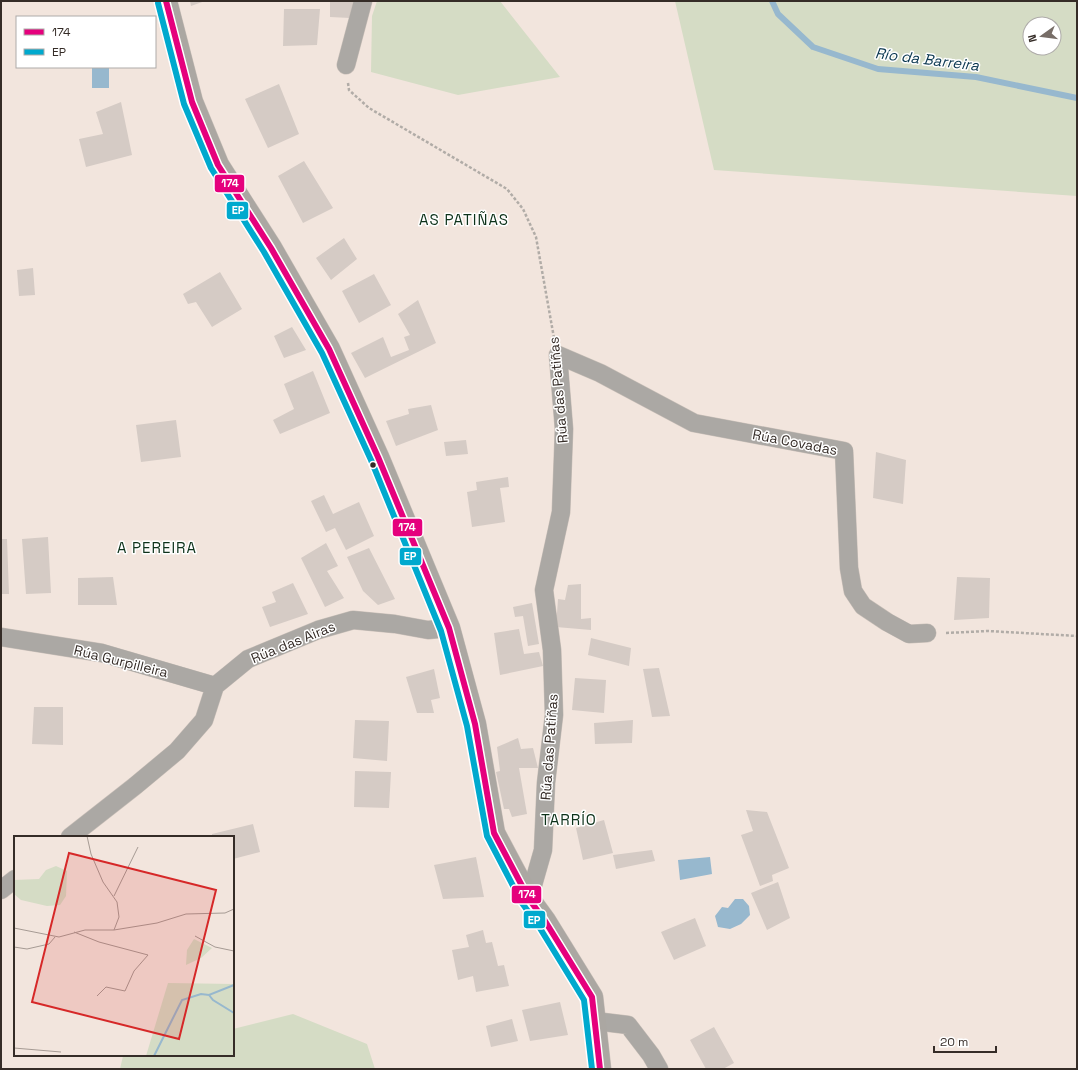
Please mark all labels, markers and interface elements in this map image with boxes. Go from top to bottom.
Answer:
legend [16,16,156,68]
north arrow [1022,16,1062,56]
text: 174 [52,24,71,40]
text: N [1025,33,1040,44]
water label: Río da Barreira [874,43,980,75]
text: EP [52,44,66,60]
line badge: 174 [214,174,245,193]
text: 174 [221,176,239,190]
line badge: EP [226,201,249,220]
text: EP [232,203,245,217]
district label: AS PATIÑAS [419,210,509,229]
street label: Rúa das Patiñas [544,336,572,444]
street label: Rúa Covadas [751,425,839,459]
unlabelled marker [368,460,378,470]
line badge: 174 [392,518,423,537]
text: 174 [398,520,416,534]
district label: A PEREIRA [117,538,197,557]
line badge: EP [399,547,422,566]
text: EP [404,549,417,563]
street label: Rúa das Airas [248,617,338,667]
street label: Rúa Gurpilleira [72,641,170,681]
street label: Rúa das Patiñas [536,693,562,801]
district label: TARRÍO [541,810,597,829]
inset map [14,836,234,1056]
line badge: 174 [511,885,542,904]
text: 174 [518,887,536,901]
line badge: EP [523,910,546,929]
text: EP [528,913,541,927]
scale bar [934,1028,996,1054]
text: 20 m [940,1034,968,1050]

